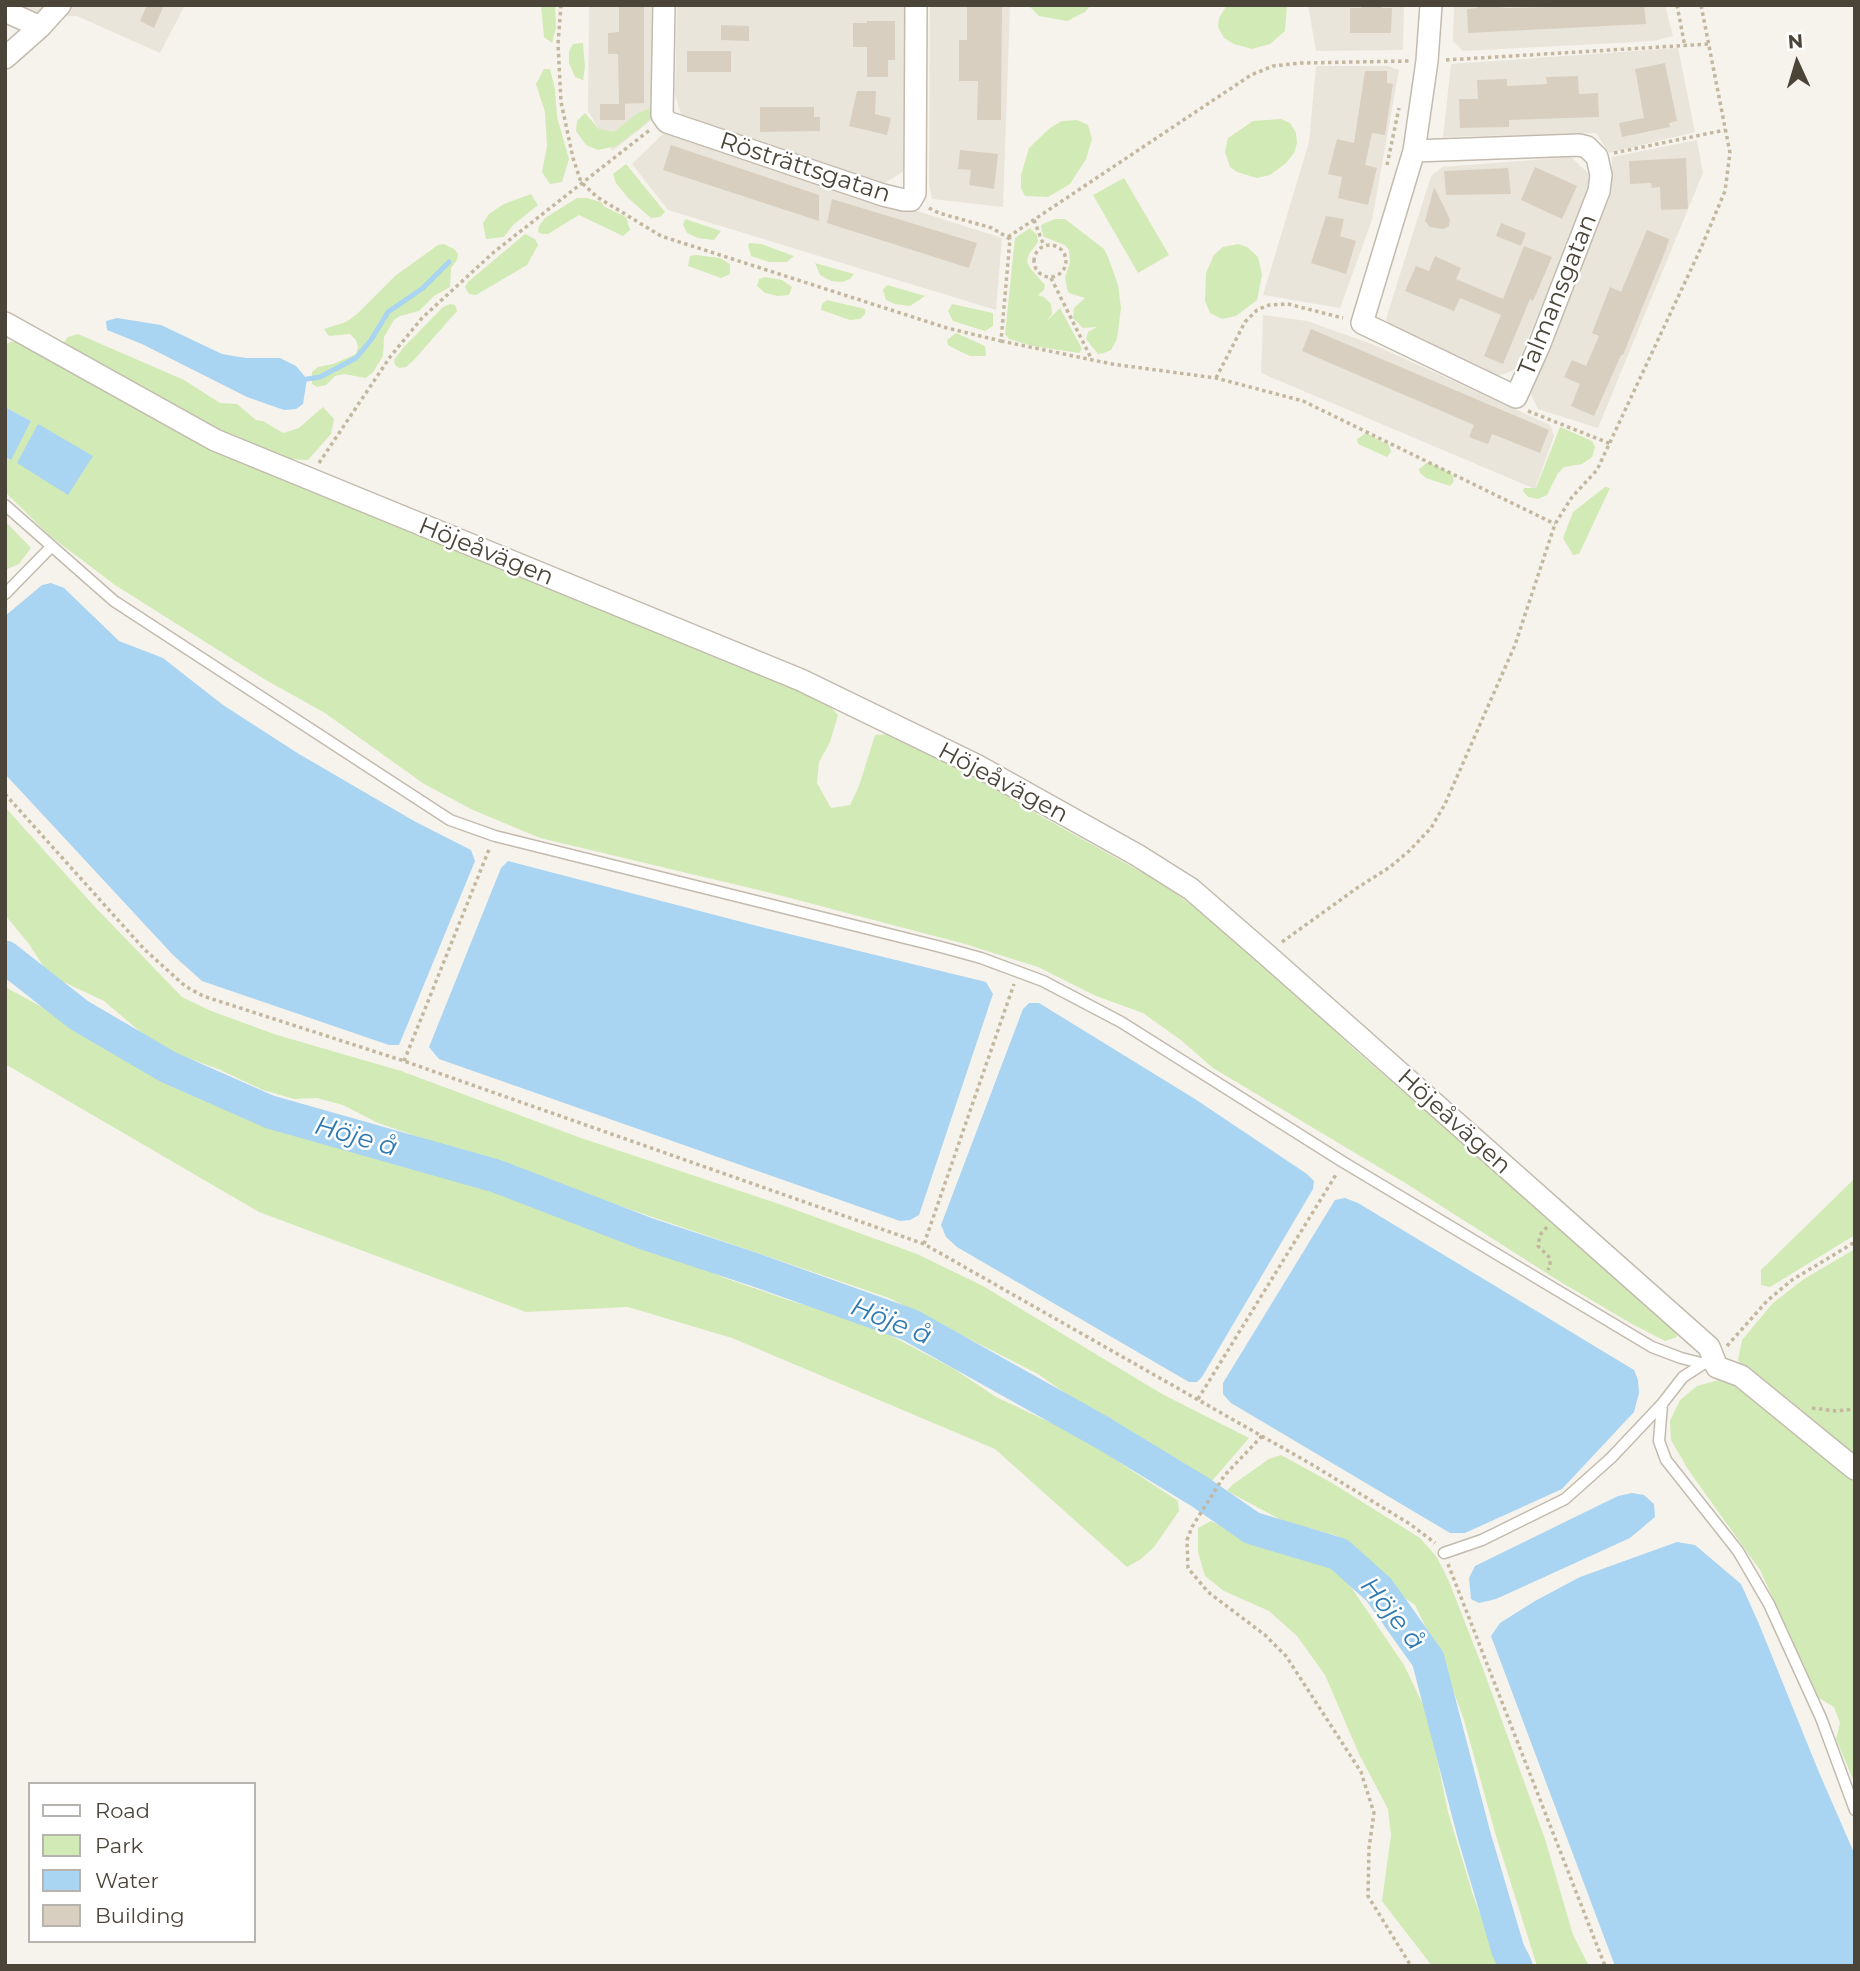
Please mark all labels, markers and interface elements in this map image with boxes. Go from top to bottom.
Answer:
north arrow [1762,28,1832,98]
text: N [1787,30,1804,54]
street label: Rösträttsgatan [716,127,894,209]
street label: Talmansgatan [1513,210,1603,380]
street label: Höjeåvägen [414,512,558,592]
street label: Höjeåvägen [933,737,1073,829]
street label: Höjeåvägen [1391,1063,1517,1181]
water label: Höje å [311,1110,401,1164]
water label: Höje å [846,1292,936,1352]
water label: Höje å [1353,1571,1431,1657]
legend [28,1782,256,1943]
text: Road [95,1798,150,1823]
text: Park [95,1833,143,1858]
text: Water [95,1868,159,1893]
text: Building [95,1903,185,1928]

